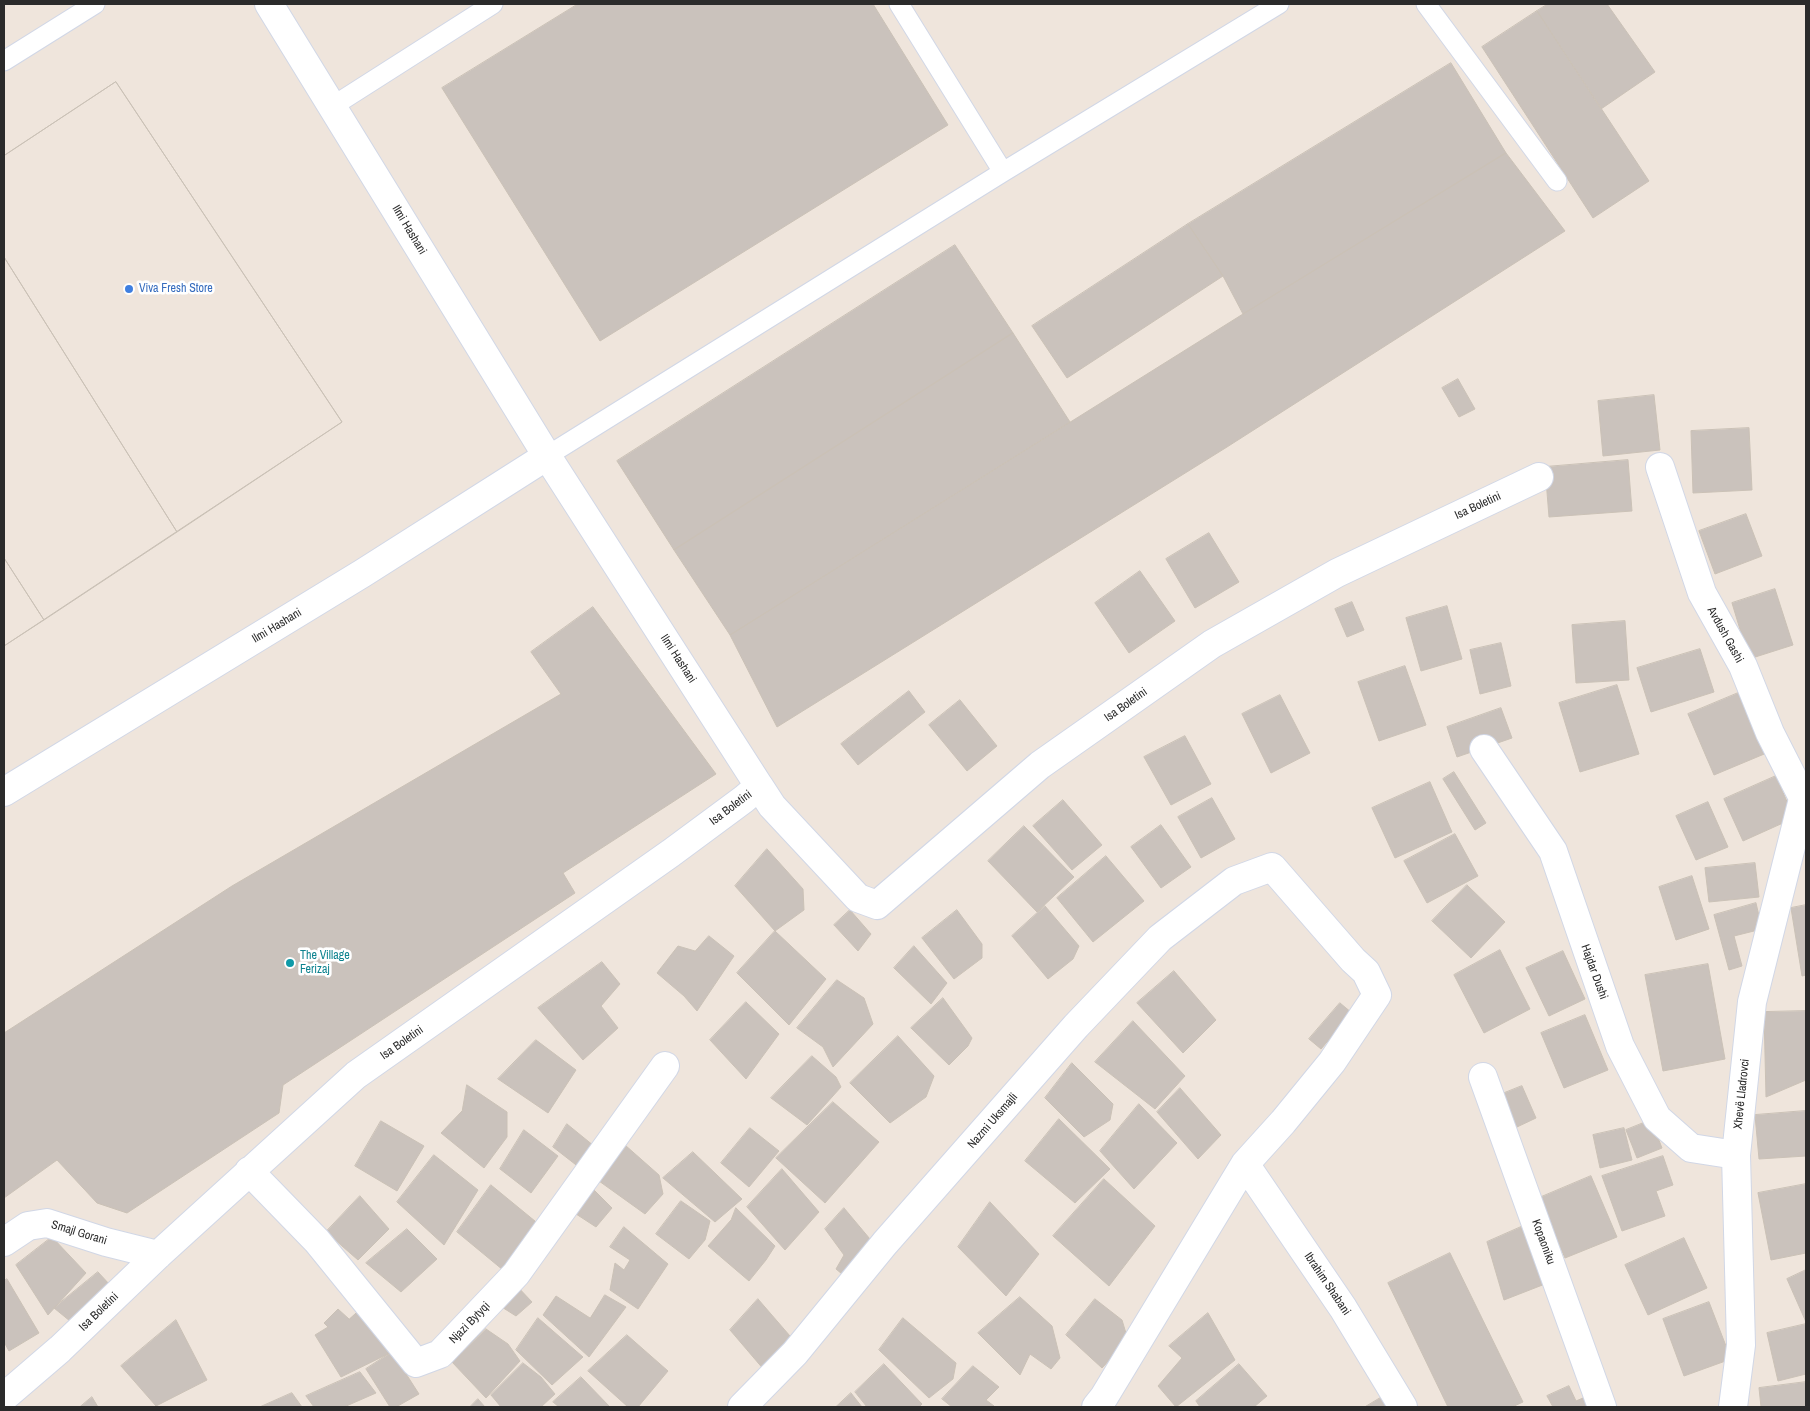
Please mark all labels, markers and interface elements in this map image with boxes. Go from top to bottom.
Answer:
street label: Ilmi Hashani [389,203,429,257]
place label: Viva Fresh Store [139,282,213,296]
marker: Viva Fresh Store [123,283,135,295]
street label: Isa Boletini [1453,489,1503,523]
street label: Avdush Gashi [1704,605,1746,665]
street label: Ilmi Hashani [250,606,304,646]
street label: Ilmi Hashani [657,632,699,686]
street label: Isa Boletini [1102,685,1150,725]
street label: Isa Boletini [707,787,755,829]
street label: Hajdar Dushi [1577,943,1611,1001]
place label: The Village Ferizaj [300,949,350,977]
marker: The Village Ferizaj [284,957,296,969]
street label: Isa Boletini [378,1023,426,1063]
street label: Xhevë Lladrovci [1731,1058,1753,1130]
street label: Nazmi Uksmajli [965,1090,1021,1152]
street label: Kopaoniku [1528,1217,1558,1267]
street label: Smajl Gorani [49,1218,109,1248]
street label: Ibrahim Shabani [1301,1250,1353,1318]
street label: Isa Boletini [76,1290,122,1334]
street label: Njazi Bytyqi [447,1299,493,1347]

